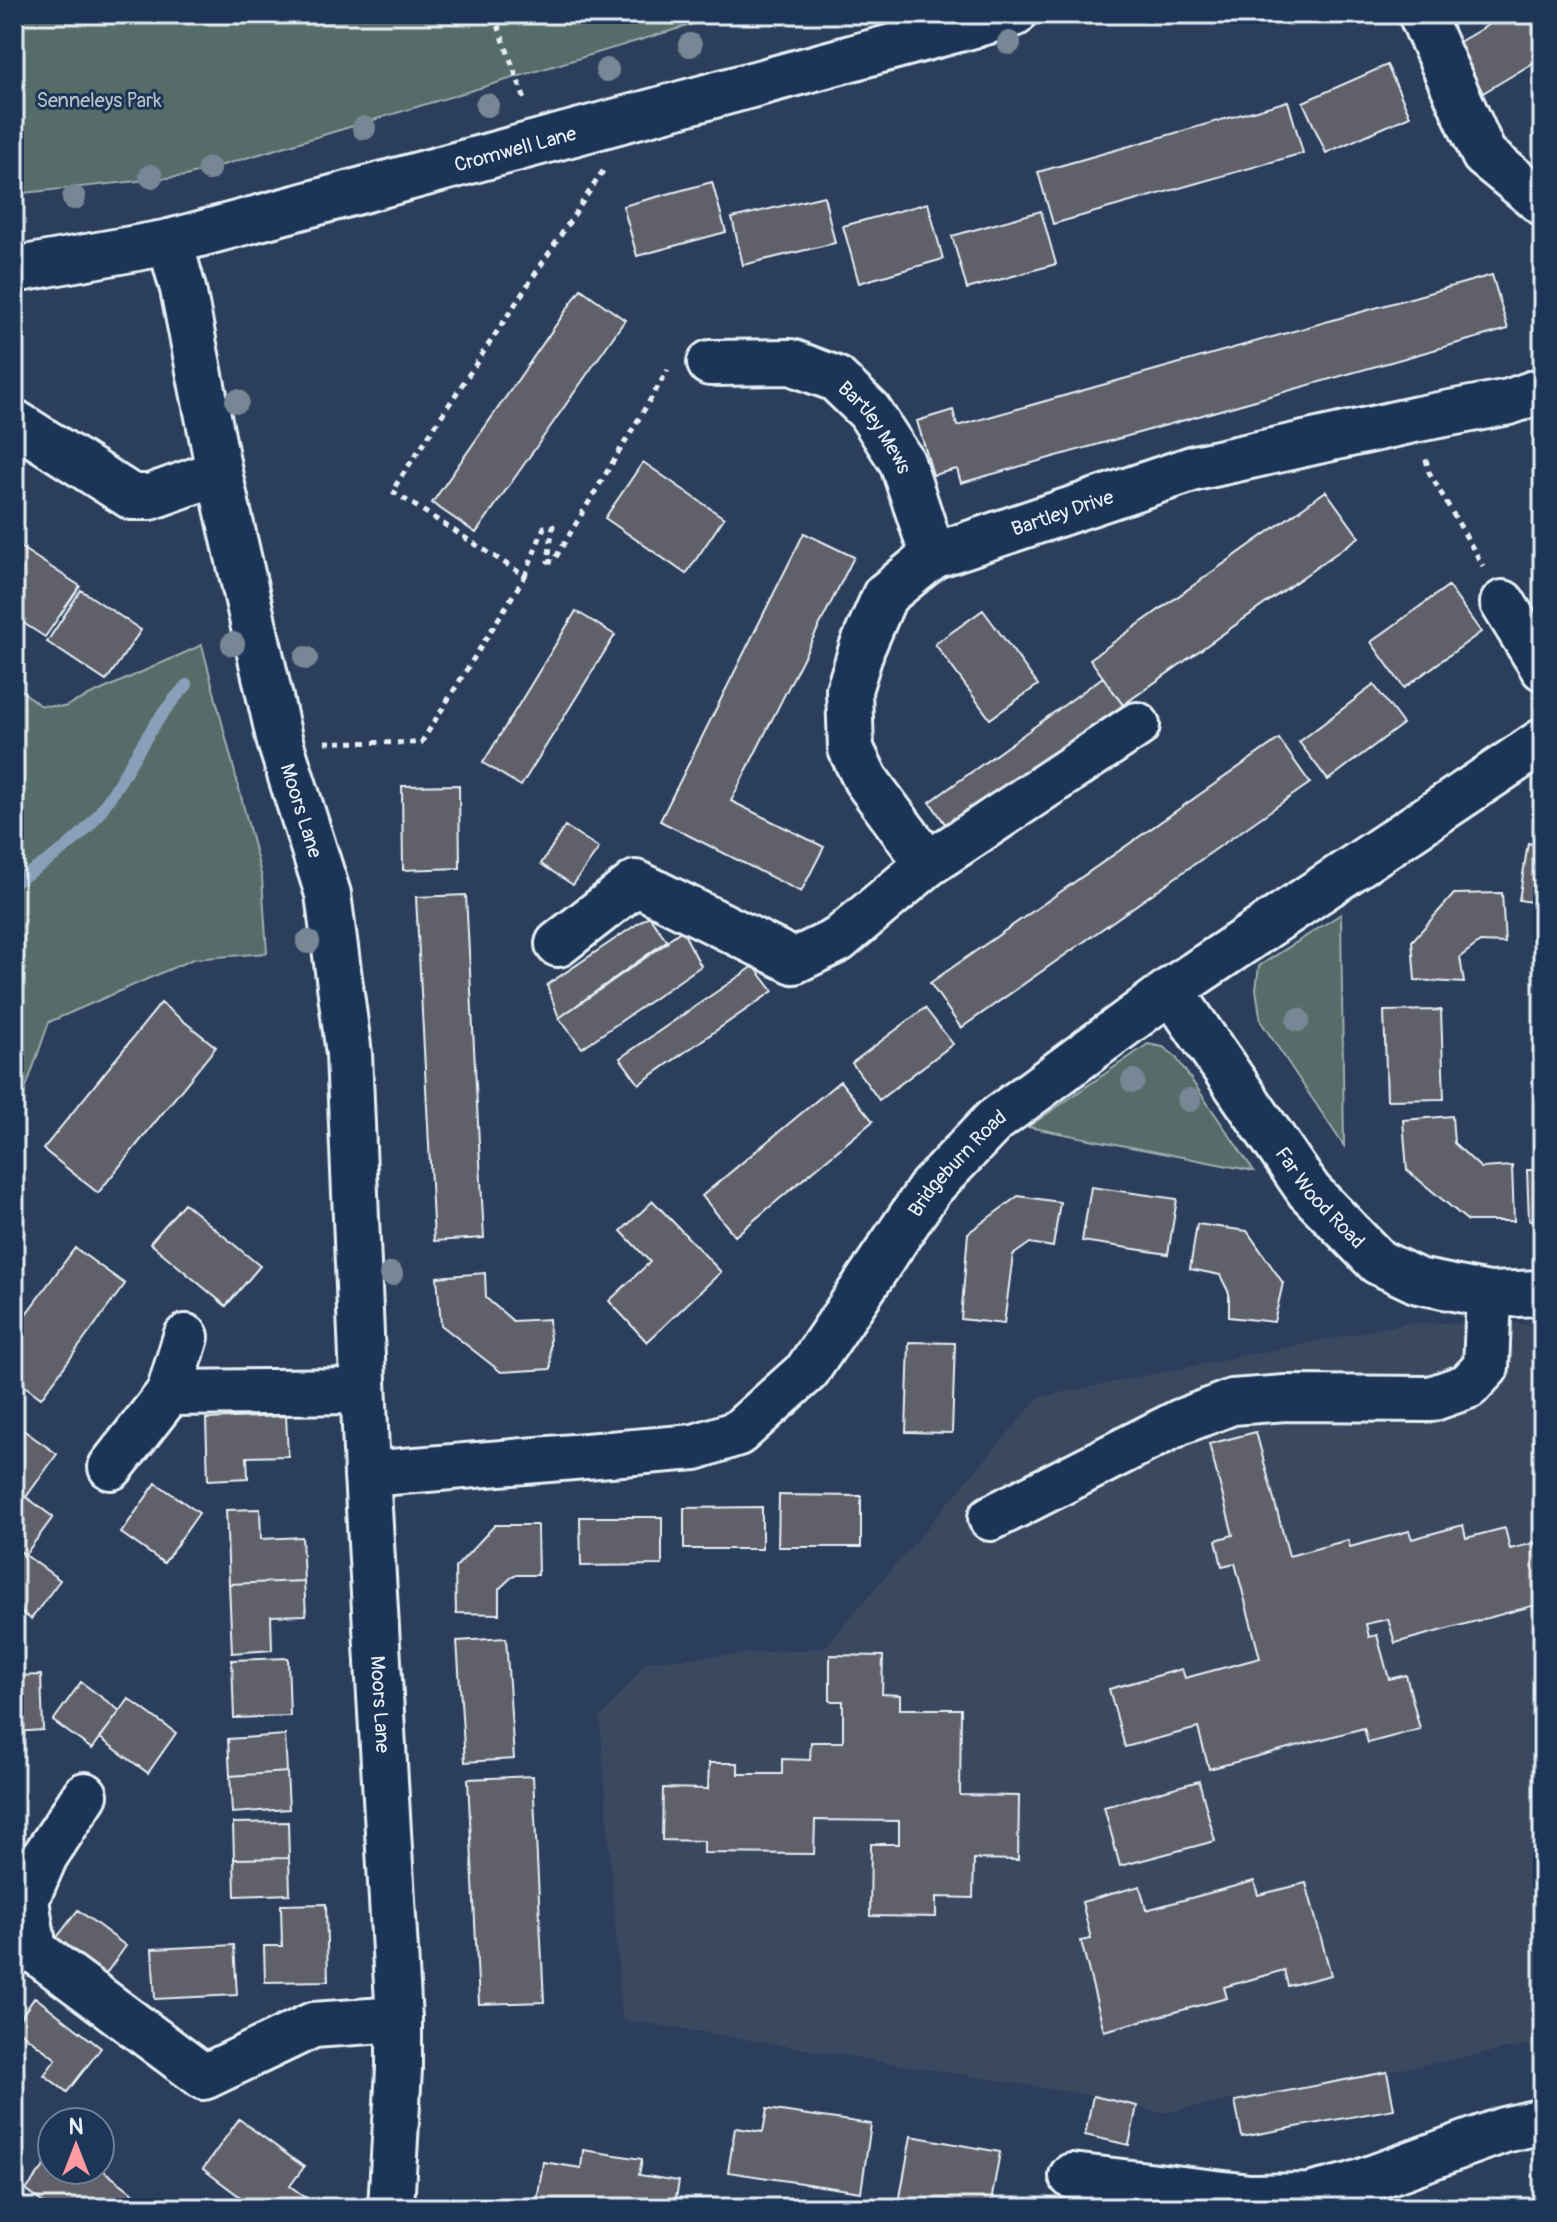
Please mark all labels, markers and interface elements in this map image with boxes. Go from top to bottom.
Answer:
park label: Senneleys Park [36,88,162,113]
street label: Cromwell Lane [451,121,579,178]
street label: Bartley Mews [833,376,917,477]
street label: Bartley Drive [1008,484,1117,542]
street label: Moors Lane [275,760,328,861]
street label: Bridgeburn Road [903,1104,1011,1222]
street label: Far Wood Road [1270,1142,1370,1254]
street label: Moors Lane [365,1655,395,1754]
north arrow [36,2106,116,2186]
text: N [69,2113,84,2141]

